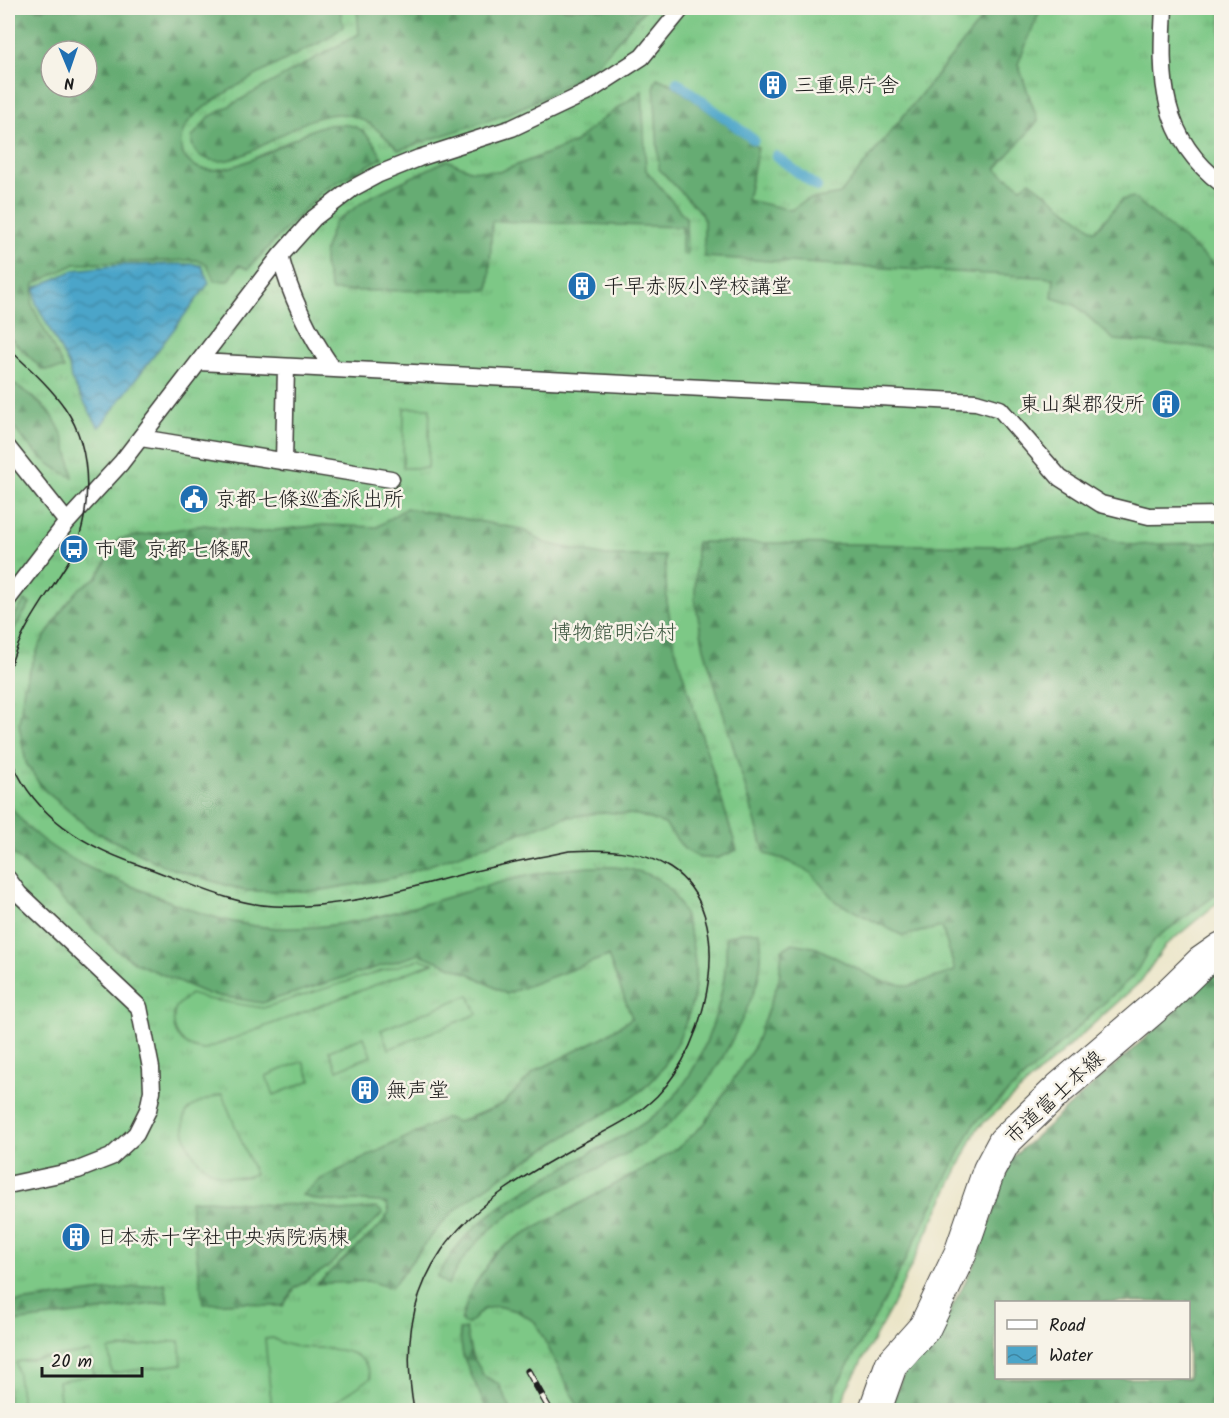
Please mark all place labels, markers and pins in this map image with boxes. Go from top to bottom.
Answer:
building icon: 三重県庁舎 [757,69,789,101]
place label: 三重県庁舎 [794,70,899,103]
building icon: 千早赤阪小学校講堂 [566,270,598,302]
place label: 千早赤阪小学校講堂 [603,271,792,304]
building icon: 東山梨郡役所 [1150,388,1182,420]
place label: 東山梨郡役所 [1019,389,1145,422]
public building icon: 京都七條巡査派出所 [178,483,210,515]
place label: 京都七條巡査派出所 [215,484,404,517]
bus stop icon: 市電 京都七條駅 [58,533,90,565]
place label: 市電 京都七條駅 [95,534,250,567]
building icon: 無声堂 [349,1074,381,1106]
place label: 無声堂 [386,1075,449,1108]
building icon: 日本赤十字社中央病院病棟 [60,1221,92,1253]
place label: 日本赤十字社中央病院病棟 [97,1222,349,1255]

